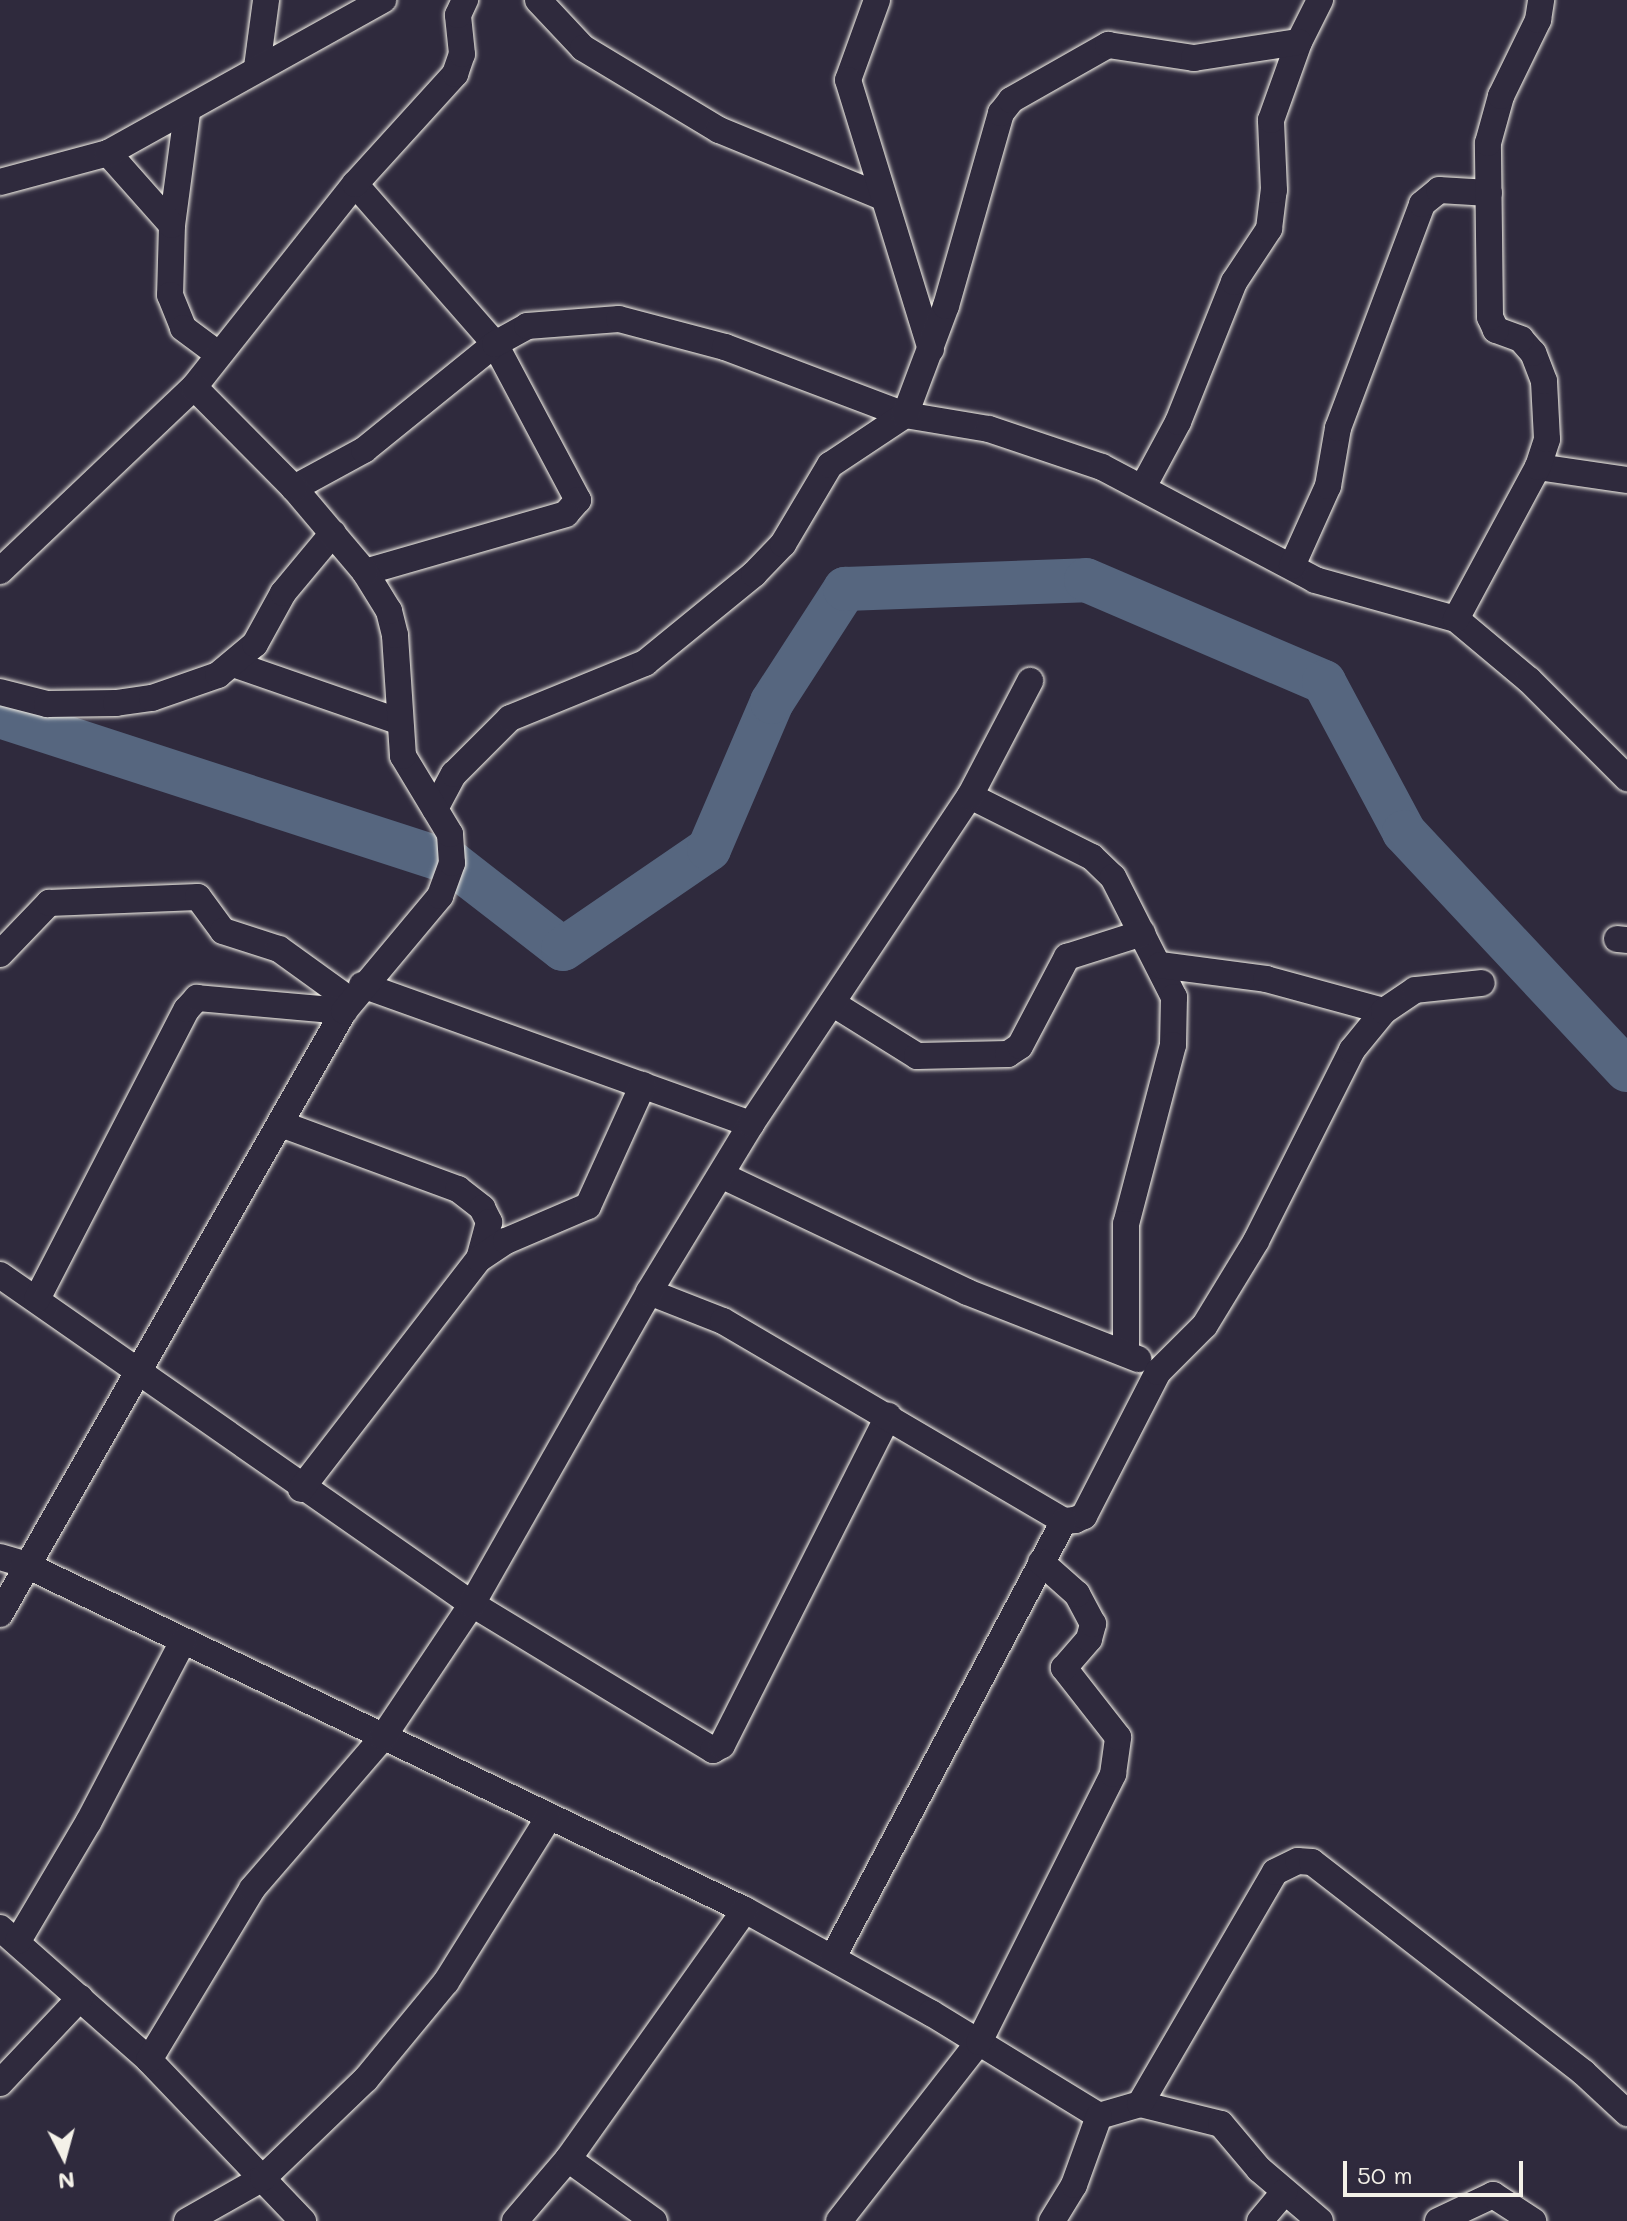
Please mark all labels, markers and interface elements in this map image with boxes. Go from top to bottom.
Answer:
north arrow [24,2117,104,2197]
scale bar [1347,2145,1527,2195]
text: 50 m [1357,2159,1413,2190]
text: N [57,2166,76,2197]

